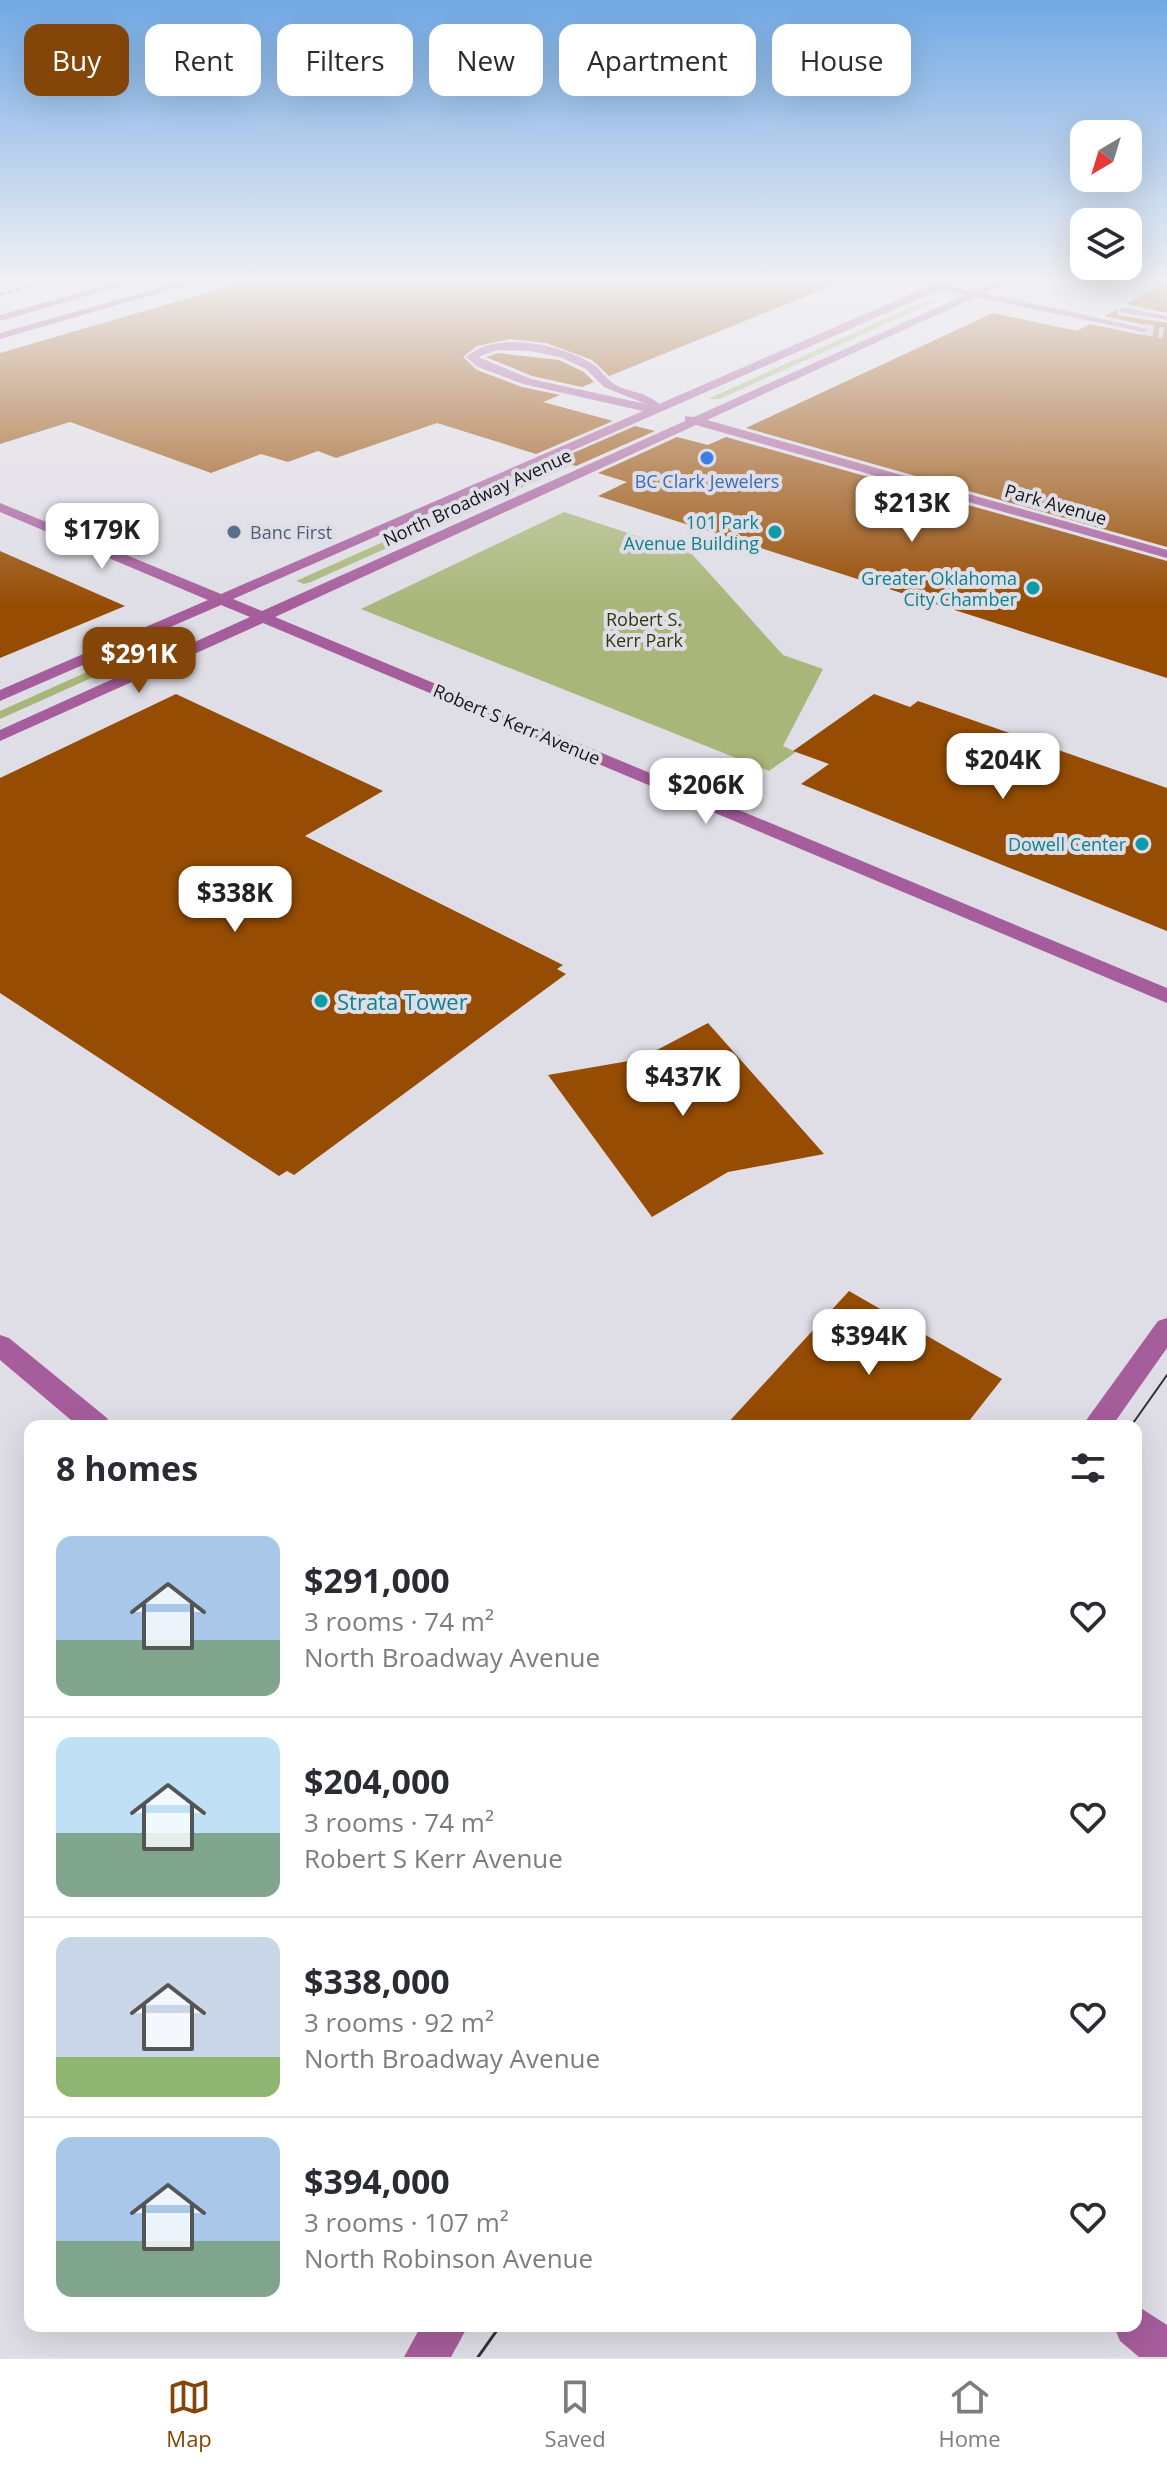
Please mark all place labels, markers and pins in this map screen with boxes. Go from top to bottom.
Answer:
marker: BC Clark Jewelers [698,449,716,467]
place label: BC Clark Jewelers [635,469,779,493]
pin: $213K [856,476,968,544]
pin: $179K [46,503,158,571]
place label: 101 Park Avenue Building [624,510,760,555]
place label: Banc First [250,520,332,544]
marker: Banc First [225,523,243,541]
marker: 101 Park Avenue Building [766,523,784,541]
place label: Greater Oklahoma City Chamber [861,566,1018,611]
marker: Greater Oklahoma City Chamber [1024,579,1042,597]
pin: $291K [83,627,195,695]
pin: $204K [947,733,1059,801]
pin: $206K [650,758,762,826]
place label: Dowell Center [1008,832,1127,856]
marker: Dowell Center [1133,835,1151,853]
pin: $338K [179,866,291,934]
place label: Strata Tower [337,986,468,1016]
marker: Strata Tower [312,992,330,1010]
pin: $437K [627,1050,739,1118]
pin: $394K [813,1309,925,1377]

